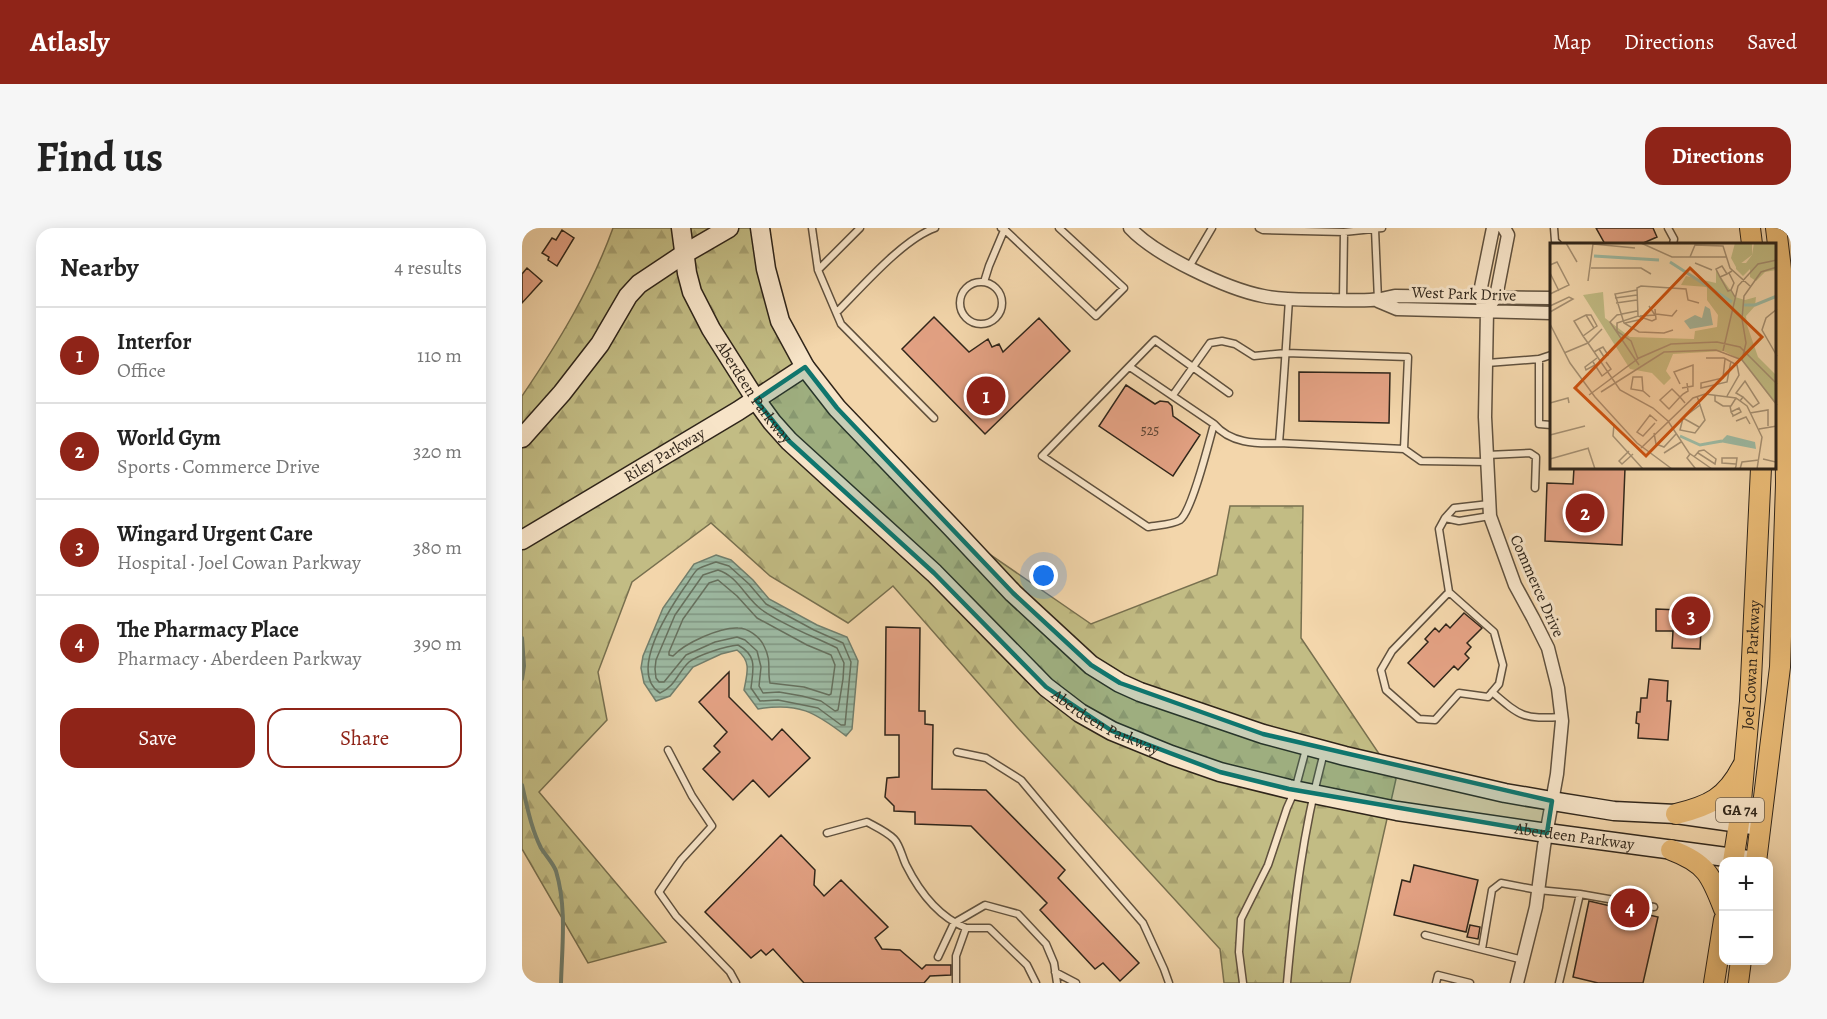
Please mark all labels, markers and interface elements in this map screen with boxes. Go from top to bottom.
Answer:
text: Atlasly [30,23,109,61]
text: Map [1553,28,1591,56]
text: Directions [1624,28,1714,56]
text: Saved [1747,28,1797,56]
button: Directions [1645,127,1791,185]
text: Find us [36,128,163,185]
inset map [1550,243,1776,470]
text: Nearby [60,250,139,285]
text: 4 results [394,254,462,281]
street label: West Park Drive [1410,281,1517,307]
text: Interfor [117,327,191,357]
street label: Aberdeen Parkway [710,336,798,449]
text: 1 [76,342,83,369]
text: 110 m [417,342,462,369]
text: Office [117,357,166,384]
pin: 1 [966,374,1006,418]
house number: 525 [1141,421,1159,440]
street label: Riley Parkway [620,422,710,488]
text: World Gym [117,423,221,453]
text: 2 [75,438,84,465]
text: 320 m [413,438,462,465]
text: Sports · Commerce Drive [117,453,320,480]
pin: 2 [1566,490,1604,536]
text: Wingard Urgent Care [117,519,313,549]
street label: Commerce Drive [1505,531,1569,641]
text: 3 [75,534,84,561]
text: 380 m [413,534,462,561]
text: Hospital · Joel Cowan Parkway [117,549,361,576]
your location [1029,561,1058,590]
pin: 3 [1672,594,1710,638]
street label: Joel Cowan Parkway [1736,599,1766,731]
text: The Pharmacy Place [117,615,299,645]
text: 4 [75,630,84,657]
text: 390 m [413,630,462,657]
text: Pharmacy · Aberdeen Parkway [117,645,362,672]
street label: Aberdeen Parkway [1046,683,1164,761]
button: Save [60,708,255,768]
button: Share [267,708,462,768]
road number: GA 74 [1716,798,1764,822]
street label: Aberdeen Parkway [1512,817,1637,856]
map controls [1719,857,1773,965]
button: + [1719,857,1773,911]
pin: 4 [1610,886,1650,930]
button: − [1719,911,1773,965]

